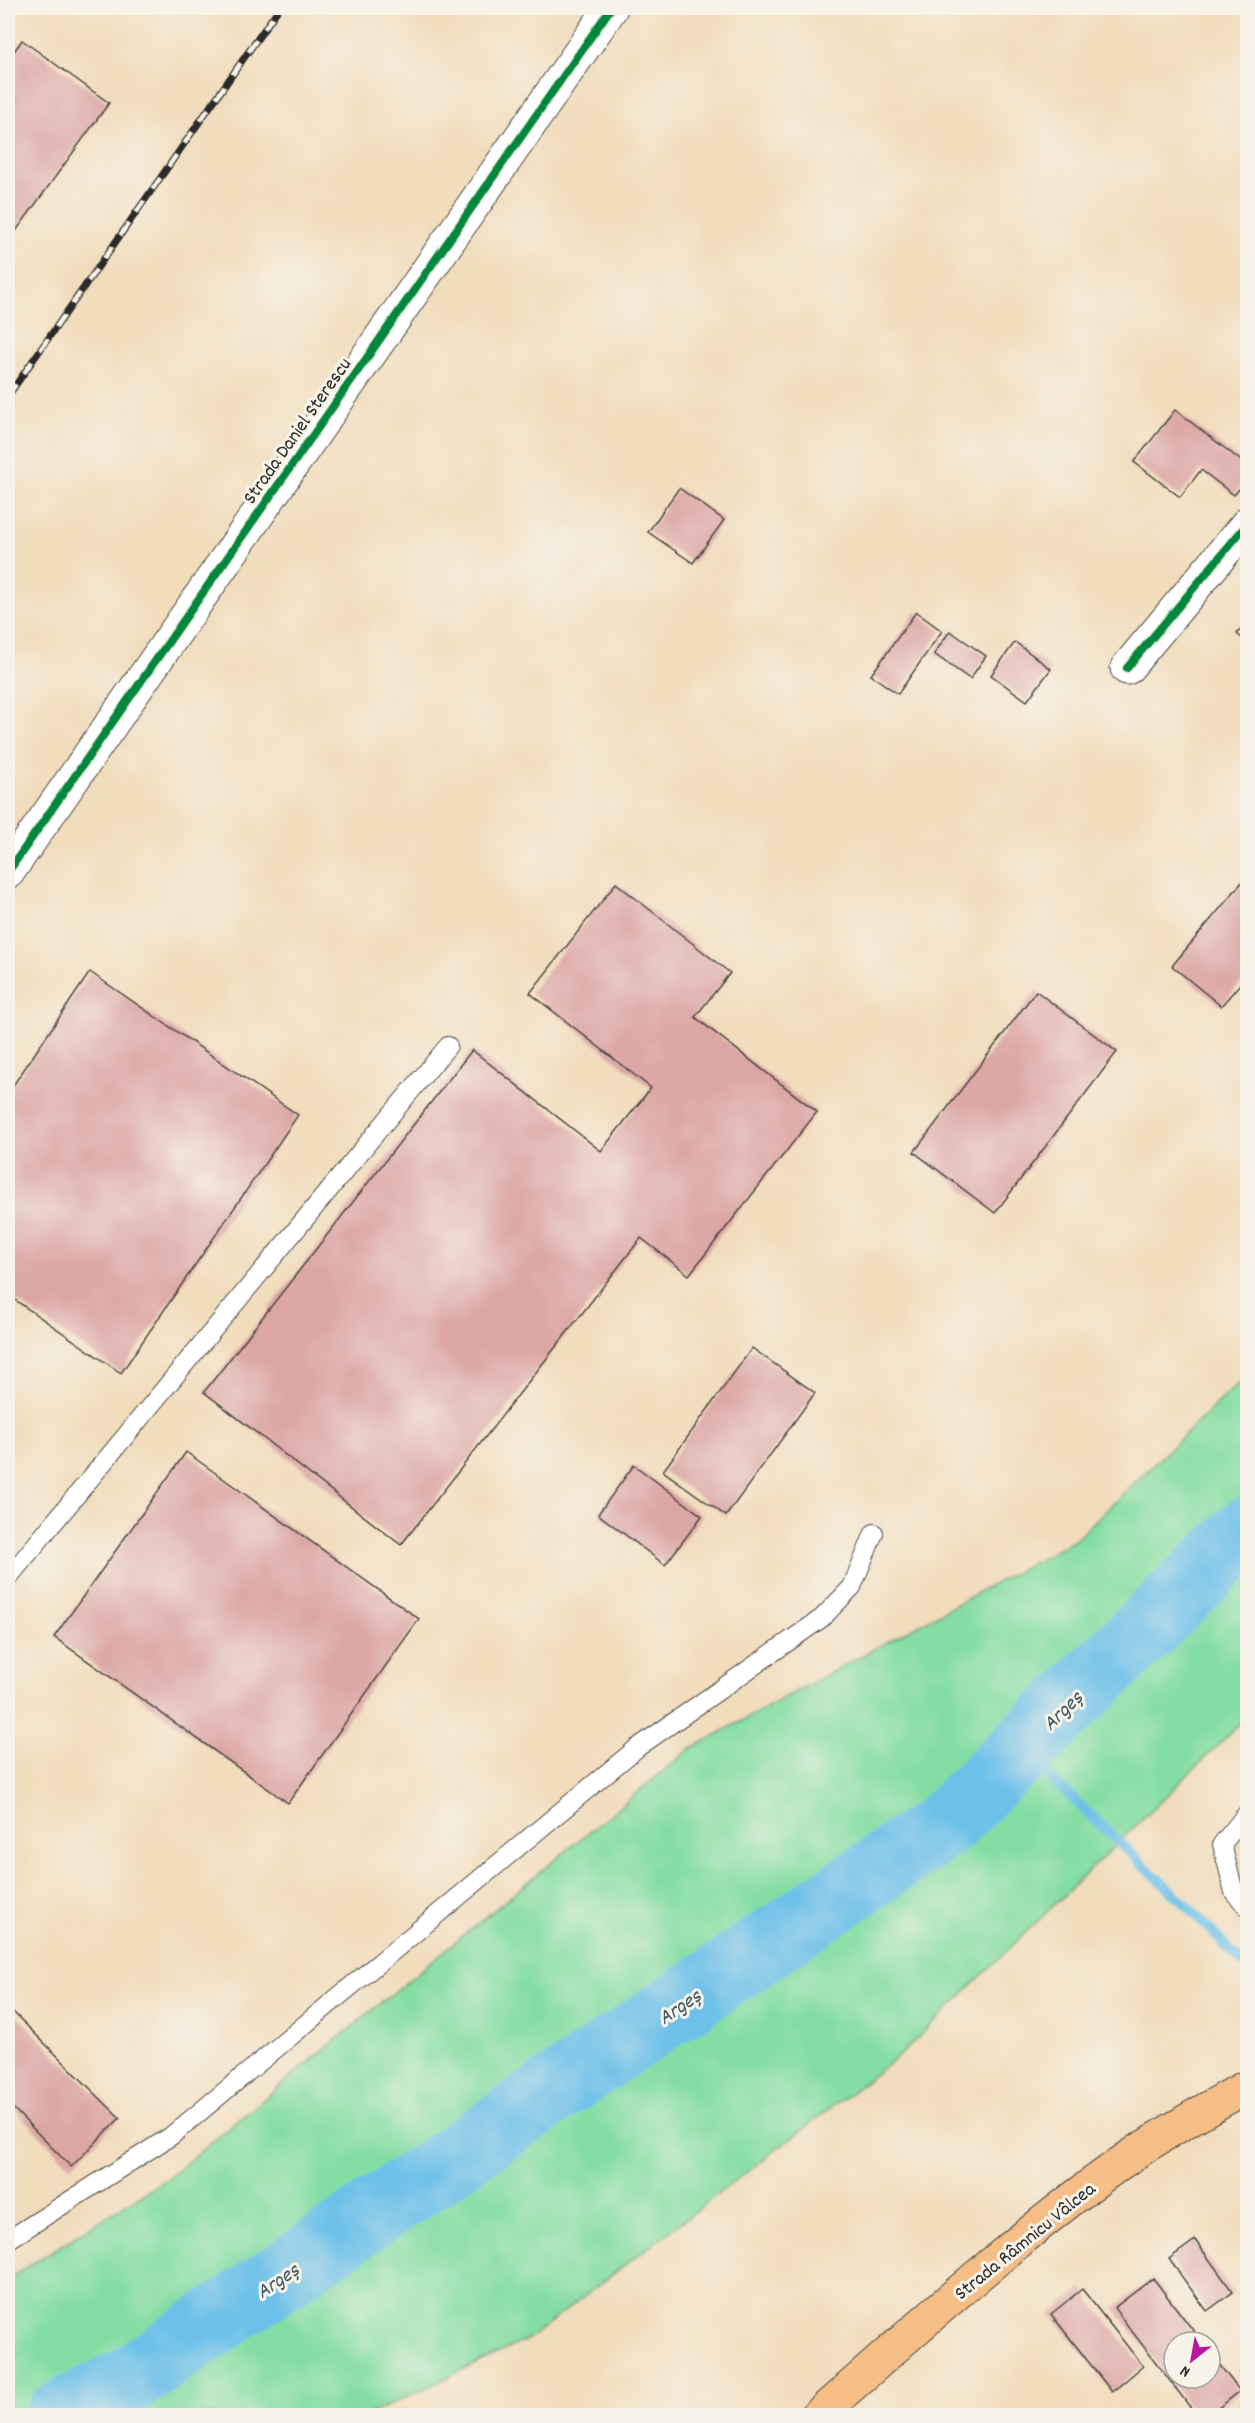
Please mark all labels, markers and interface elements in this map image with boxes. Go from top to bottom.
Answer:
street label: Strada Daniel Sterescu [237,353,360,511]
water label: Argeș [1037,1684,1092,1739]
water label: Argeș [653,1982,709,2034]
street label: Strada Râmnicu Vâlcea [949,2176,1103,2308]
water label: Argeș [251,2256,307,2308]
north arrow [1162,2330,1222,2390]
text: N [1176,2359,1195,2383]

